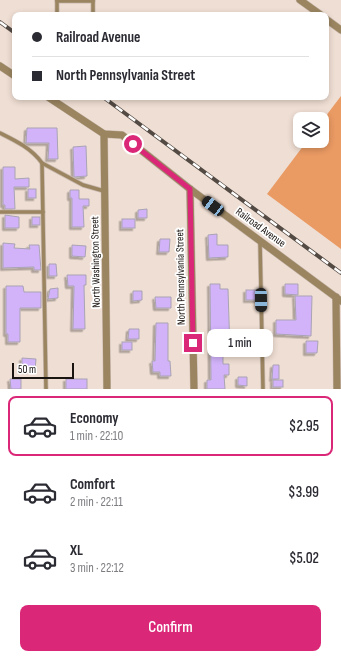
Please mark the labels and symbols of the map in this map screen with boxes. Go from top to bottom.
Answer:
route start [124,135,142,153]
car [200,194,226,218]
street label: Railroad Avenue [233,205,288,250]
street label: North Washington Street [88,215,103,308]
street label: North Pennsylvania Street [173,228,188,325]
car [255,288,267,312]
callout: 1 min [207,329,273,357]
route end [184,334,202,352]
scale bar [12,361,74,380]

